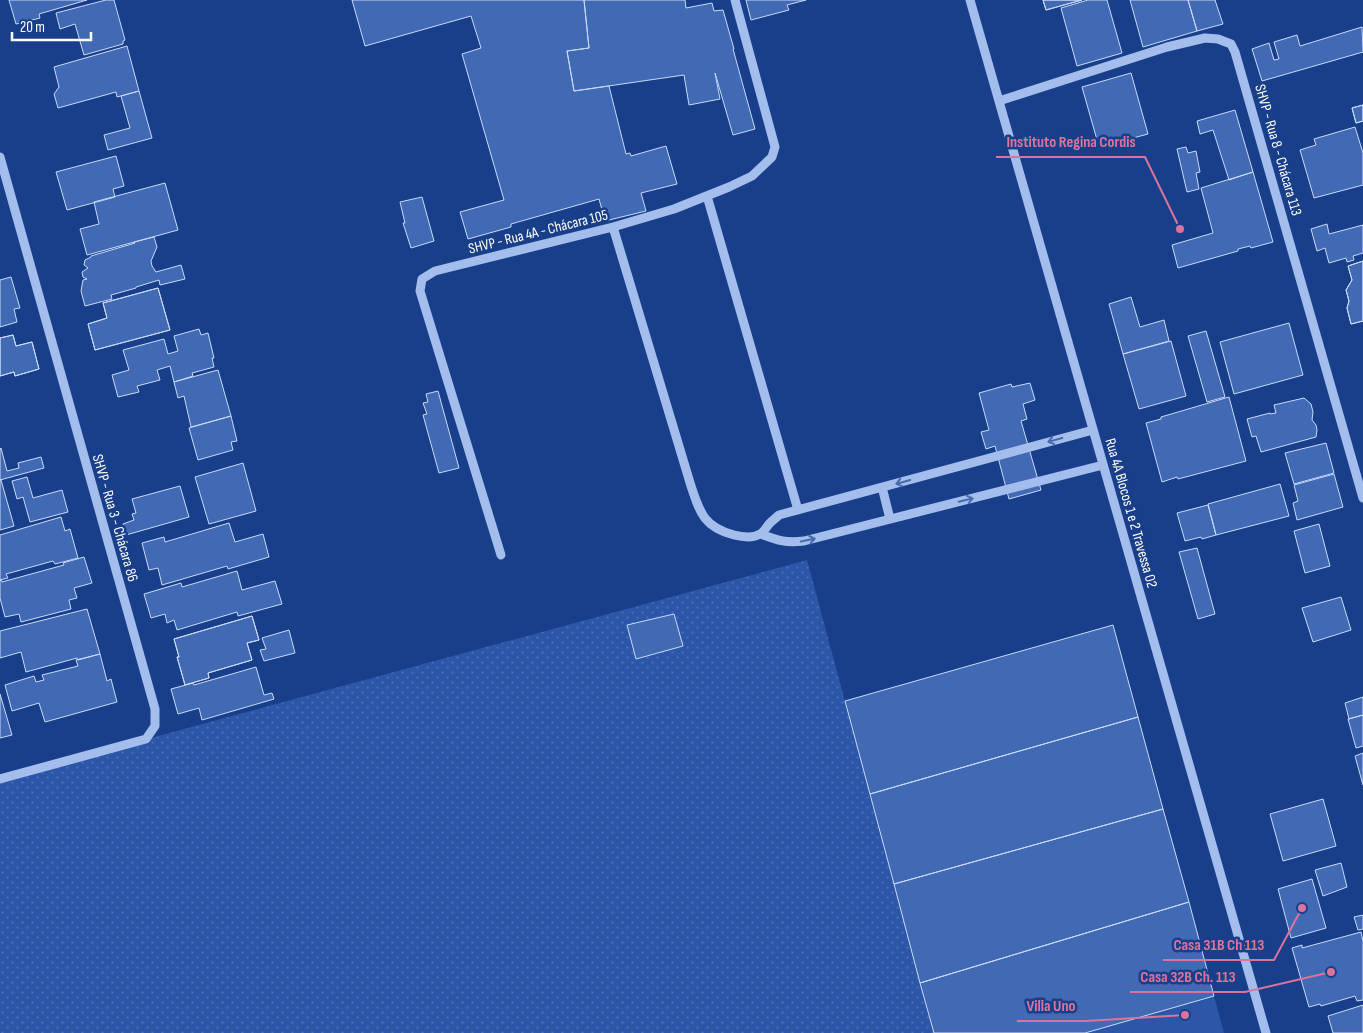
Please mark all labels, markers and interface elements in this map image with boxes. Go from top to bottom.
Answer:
scale bar [12,10,91,42]
text: 20 m [20,18,45,37]
street label: SHVP - Rua 8 - Chácara 113 [1250,82,1306,218]
callout: Instituto Regina Cordis [996,126,1145,157]
text: Instituto Regina Cordis [1006,133,1136,152]
street label: SHVP - Rua 4A - Chácara 105 [466,205,610,259]
one-way arrow [1048,435,1064,445]
street label: Rua 4A Blocos 1 e 2 Travessa 02 [1101,436,1161,590]
street label: SHVP - Rua 3 - Chácara 86 [88,452,142,584]
one-way arrow [895,477,911,487]
one-way arrow [957,495,973,504]
one-way arrow [800,535,816,544]
callout: Casa 31B Ch 113 [1163,929,1274,960]
text: Casa 31B Ch 113 [1173,936,1265,955]
callout: Casa 32B Ch. 113 [1130,961,1245,992]
text: Casa 32B Ch. 113 [1140,968,1236,987]
callout: Villa Uno [1017,990,1086,1021]
text: Villa Uno [1026,997,1076,1016]

